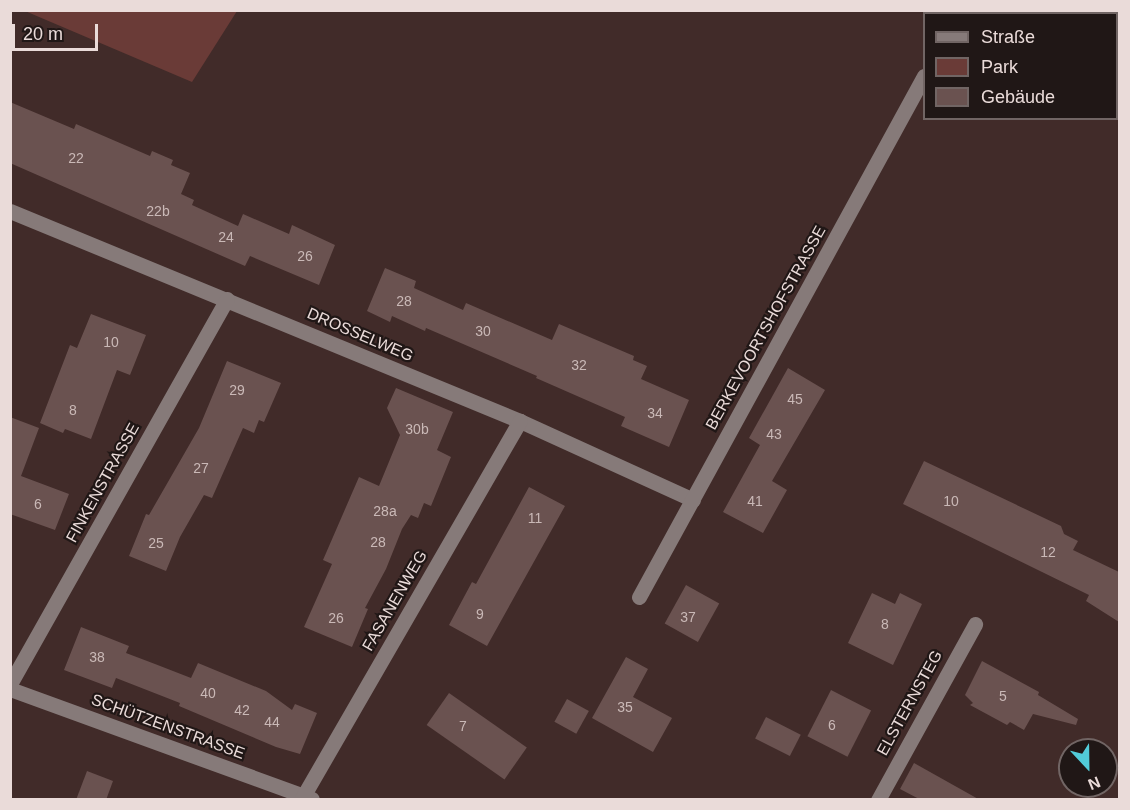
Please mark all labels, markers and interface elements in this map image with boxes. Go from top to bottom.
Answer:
scale bar [15,12,100,50]
legend [923,12,1118,120]
text: 20 m [23,24,63,44]
text: Straße [981,27,1035,47]
text: Park [981,57,1018,77]
text: Gebäude [981,87,1055,107]
house number: 22 [68,150,84,166]
house number: 22b [146,203,170,219]
street label: BERKEVOORTSHOFSTRASSE [702,223,830,433]
house number: 24 [218,229,234,245]
house number: 26 [297,248,313,264]
house number: 28 [396,293,412,309]
street label: DROSSELWEG [304,304,416,366]
house number: 30 [475,323,491,339]
house number: 10 [103,334,119,350]
house number: 32 [571,357,587,373]
house number: 29 [229,382,245,398]
house number: 45 [787,391,803,407]
house number: 8 [69,402,77,418]
house number: 34 [647,405,663,421]
street label: FINKENSTRASSE [62,420,144,546]
house number: 30b [405,421,429,437]
house number: 43 [766,426,782,442]
house number: 27 [193,460,209,476]
house number: 41 [747,493,763,509]
house number: 10 [943,493,959,509]
house number: 6 [34,496,42,512]
house number: 28a [373,503,397,519]
house number: 11 [528,510,542,526]
house number: 28 [370,534,386,550]
house number: 25 [148,535,164,551]
house number: 12 [1040,544,1056,560]
street label: FASANENWEG [358,547,432,655]
house number: 9 [476,606,484,622]
house number: 37 [680,609,696,625]
house number: 26 [328,610,344,626]
house number: 8 [881,616,889,632]
street label: ELSTERNSTEG [873,647,947,759]
house number: 38 [89,649,105,665]
house number: 40 [200,685,216,701]
house number: 5 [999,688,1007,704]
street label: SCHÜTZENSTRASSE [89,690,247,764]
house number: 35 [617,699,633,715]
house number: 42 [234,702,250,718]
house number: 44 [264,714,280,730]
house number: 6 [828,717,836,733]
house number: 7 [459,718,467,734]
north arrow [1058,738,1118,798]
text: N [1086,773,1103,793]

